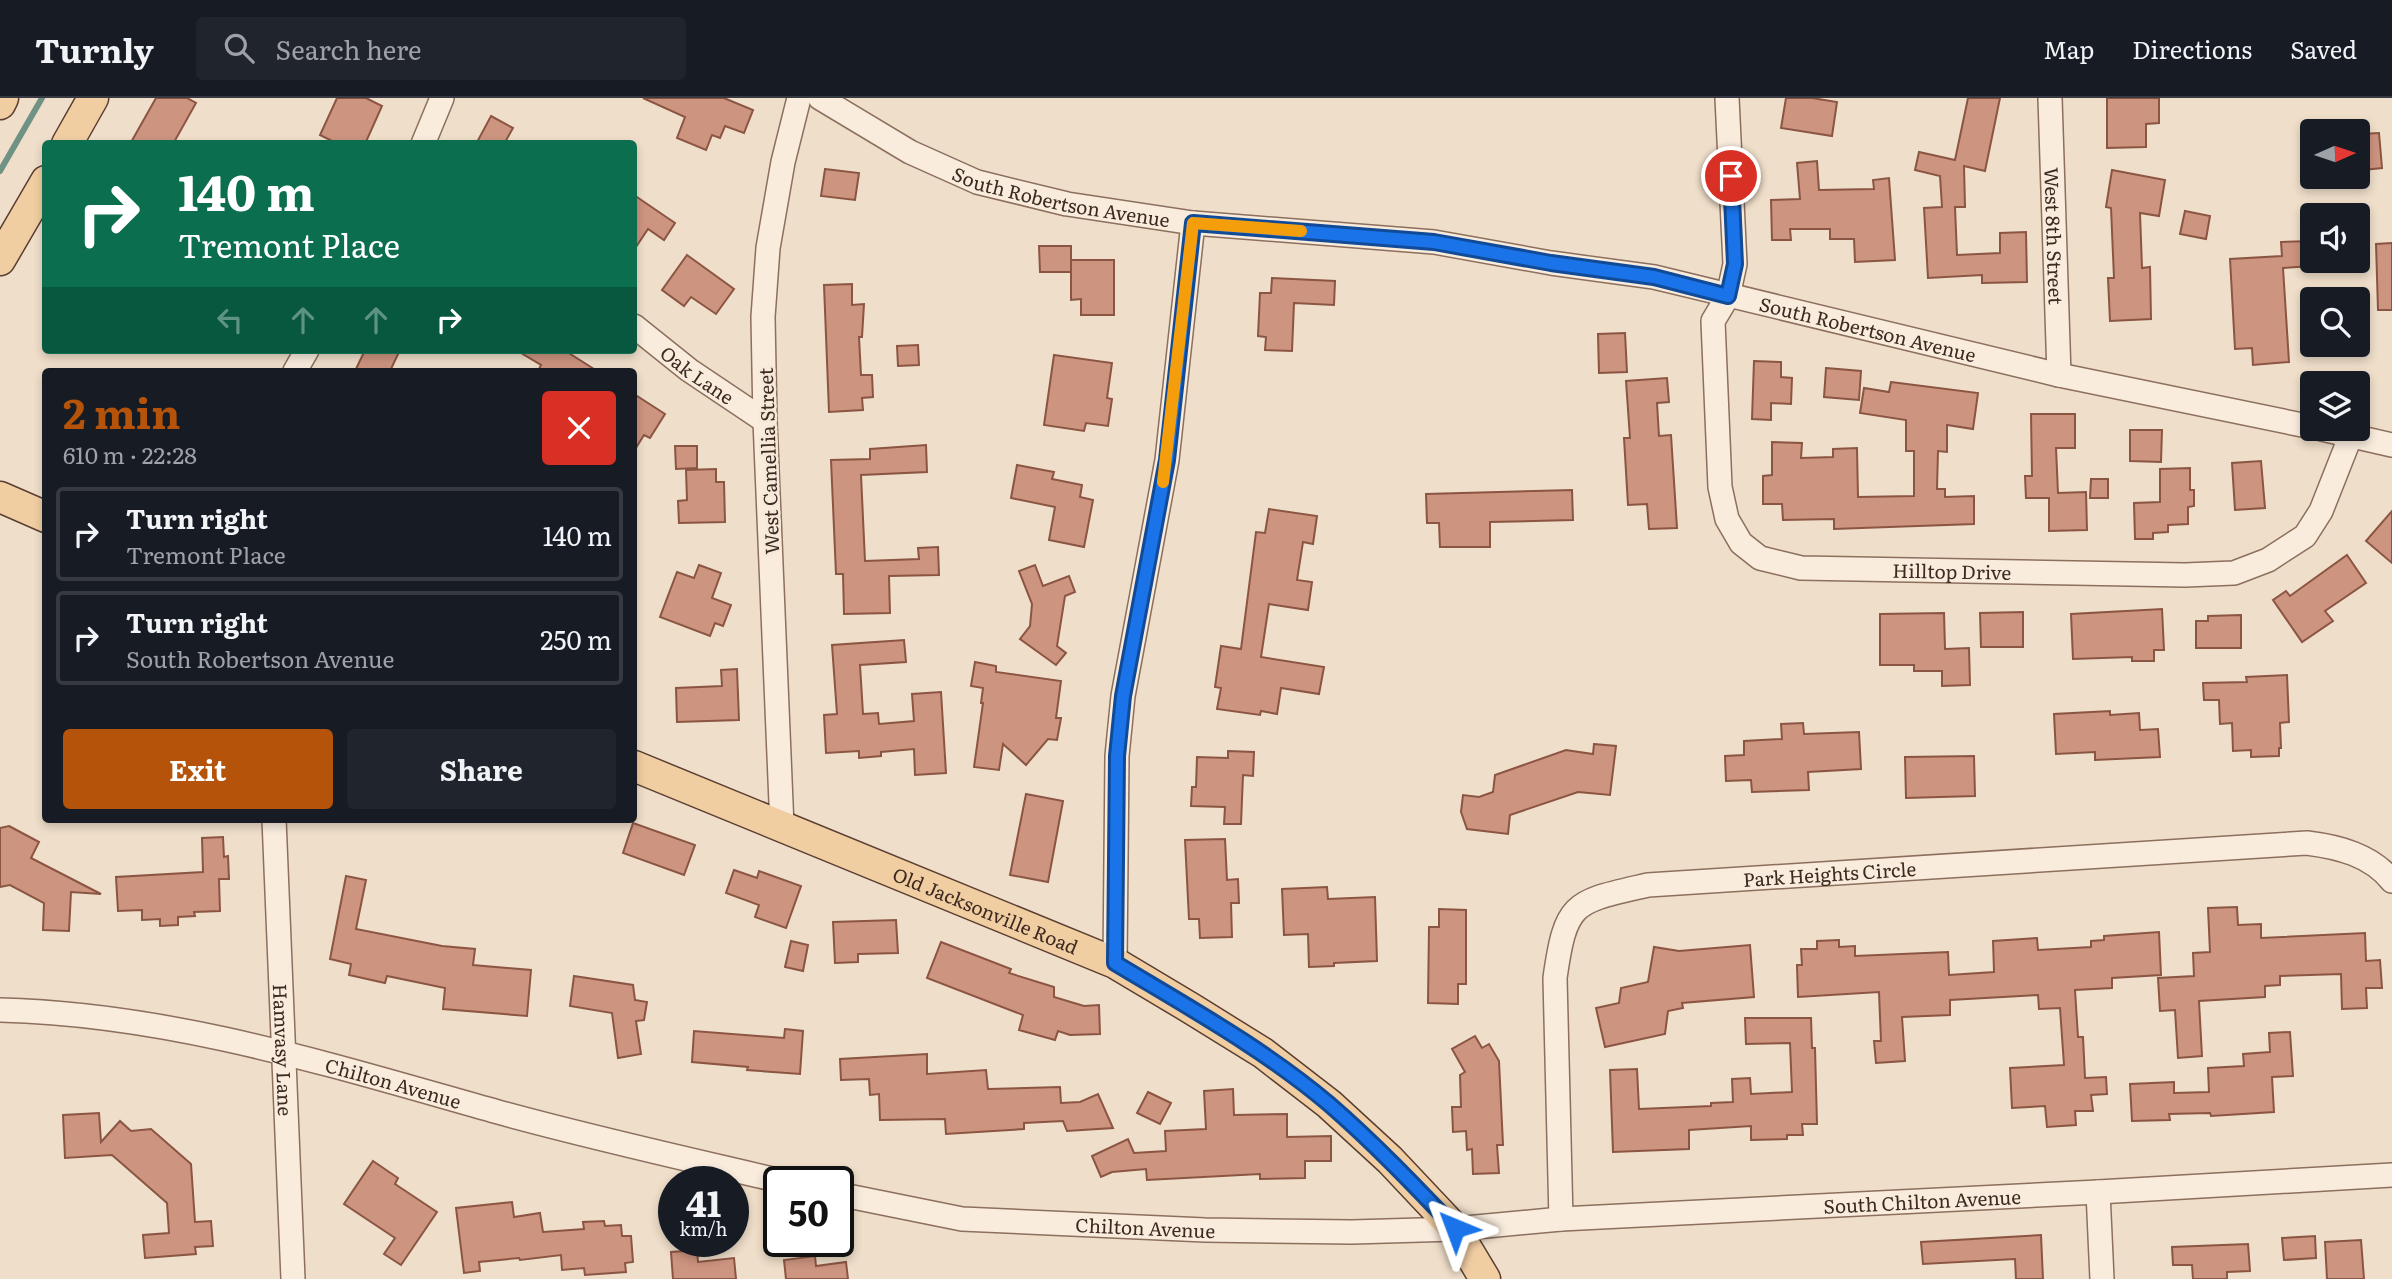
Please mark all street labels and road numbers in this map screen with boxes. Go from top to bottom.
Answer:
street label: South Robertson Avenue [948,159,1172,233]
street label: West 8th Street [2038,167,2071,305]
street label: South Robertson Avenue [1757,289,1979,368]
street label: Oak Lane [655,339,740,411]
street label: West Camellia Street [751,367,785,555]
street label: Hilltop Drive [1892,556,2012,586]
street label: Park Heights Circle [1742,854,1917,893]
street label: Old Jacksonville Road [889,860,1083,961]
street label: Hamvasy Lane [267,983,300,1117]
street label: Chilton Avenue [322,1050,465,1115]
street label: South Chilton Avenue [1823,1182,2022,1220]
street label: Chilton Avenue [1075,1210,1216,1244]

